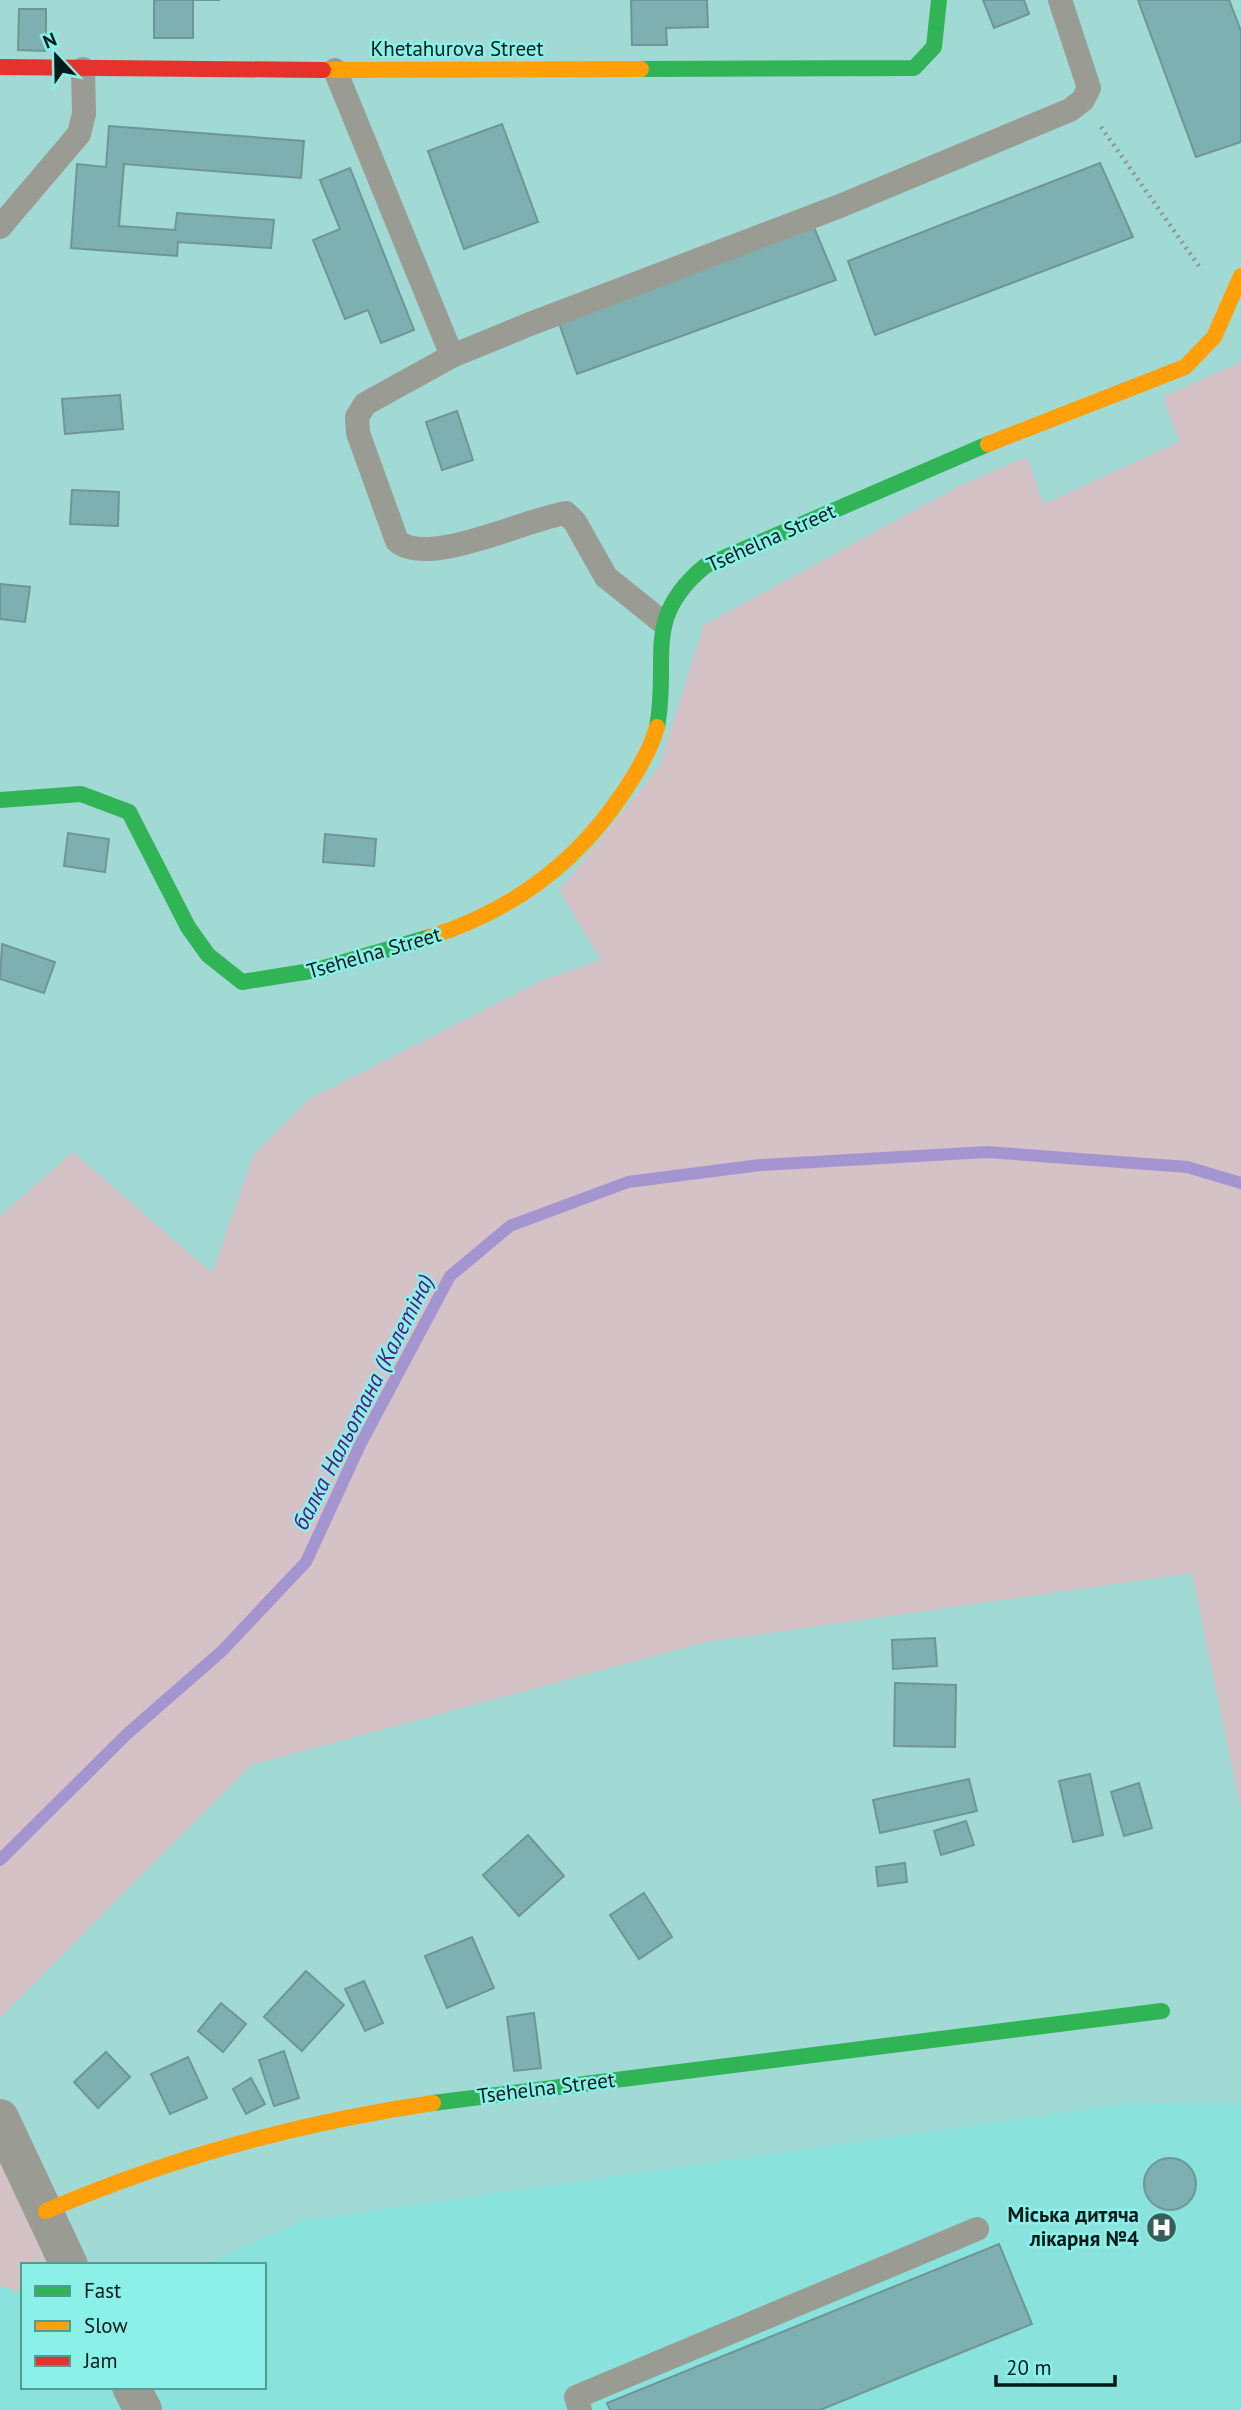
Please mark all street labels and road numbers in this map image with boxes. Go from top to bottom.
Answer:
street label: Khetahurova Street [370,35,544,62]
street label: Tsehelna Street [702,497,840,578]
street label: Tsehelna Street [304,920,444,985]
street label: Tsehelna Street [476,2066,616,2109]

